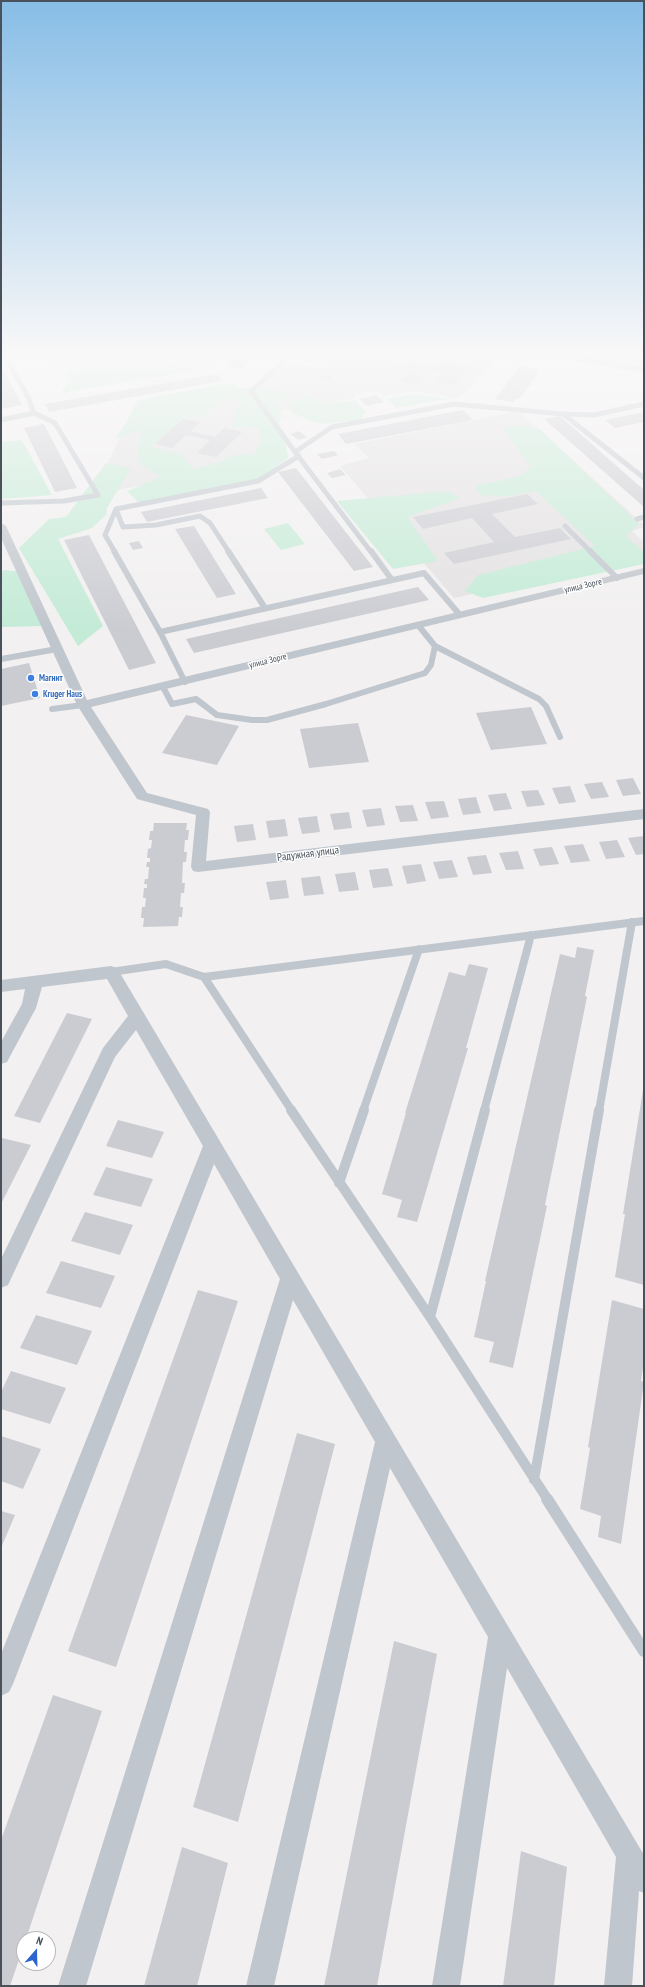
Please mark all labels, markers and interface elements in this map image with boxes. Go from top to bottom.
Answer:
street label: улица Зорге [563,576,603,596]
street label: улица Зорге [248,651,288,671]
marker: Магнит [26,673,36,683]
place label: Магнит [39,673,63,683]
marker: Kruger Haus [30,689,40,699]
place label: Kruger Haus [43,689,82,699]
street label: Радужная улица [276,844,340,864]
north arrow [16,1931,56,1971]
text: N [35,1933,45,1948]

